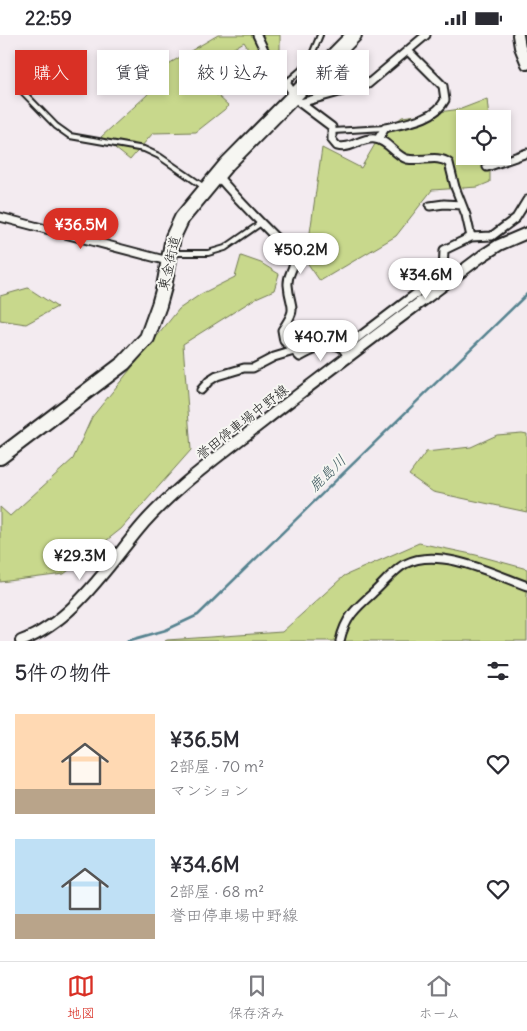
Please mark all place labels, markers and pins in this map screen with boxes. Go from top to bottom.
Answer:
pin: ¥36.5M [40,207,122,250]
pin: ¥50.2M [260,233,342,275]
pin: ¥34.6M [385,257,467,300]
pin: ¥40.7M [280,319,362,362]
pin: ¥29.3M [39,539,121,581]

